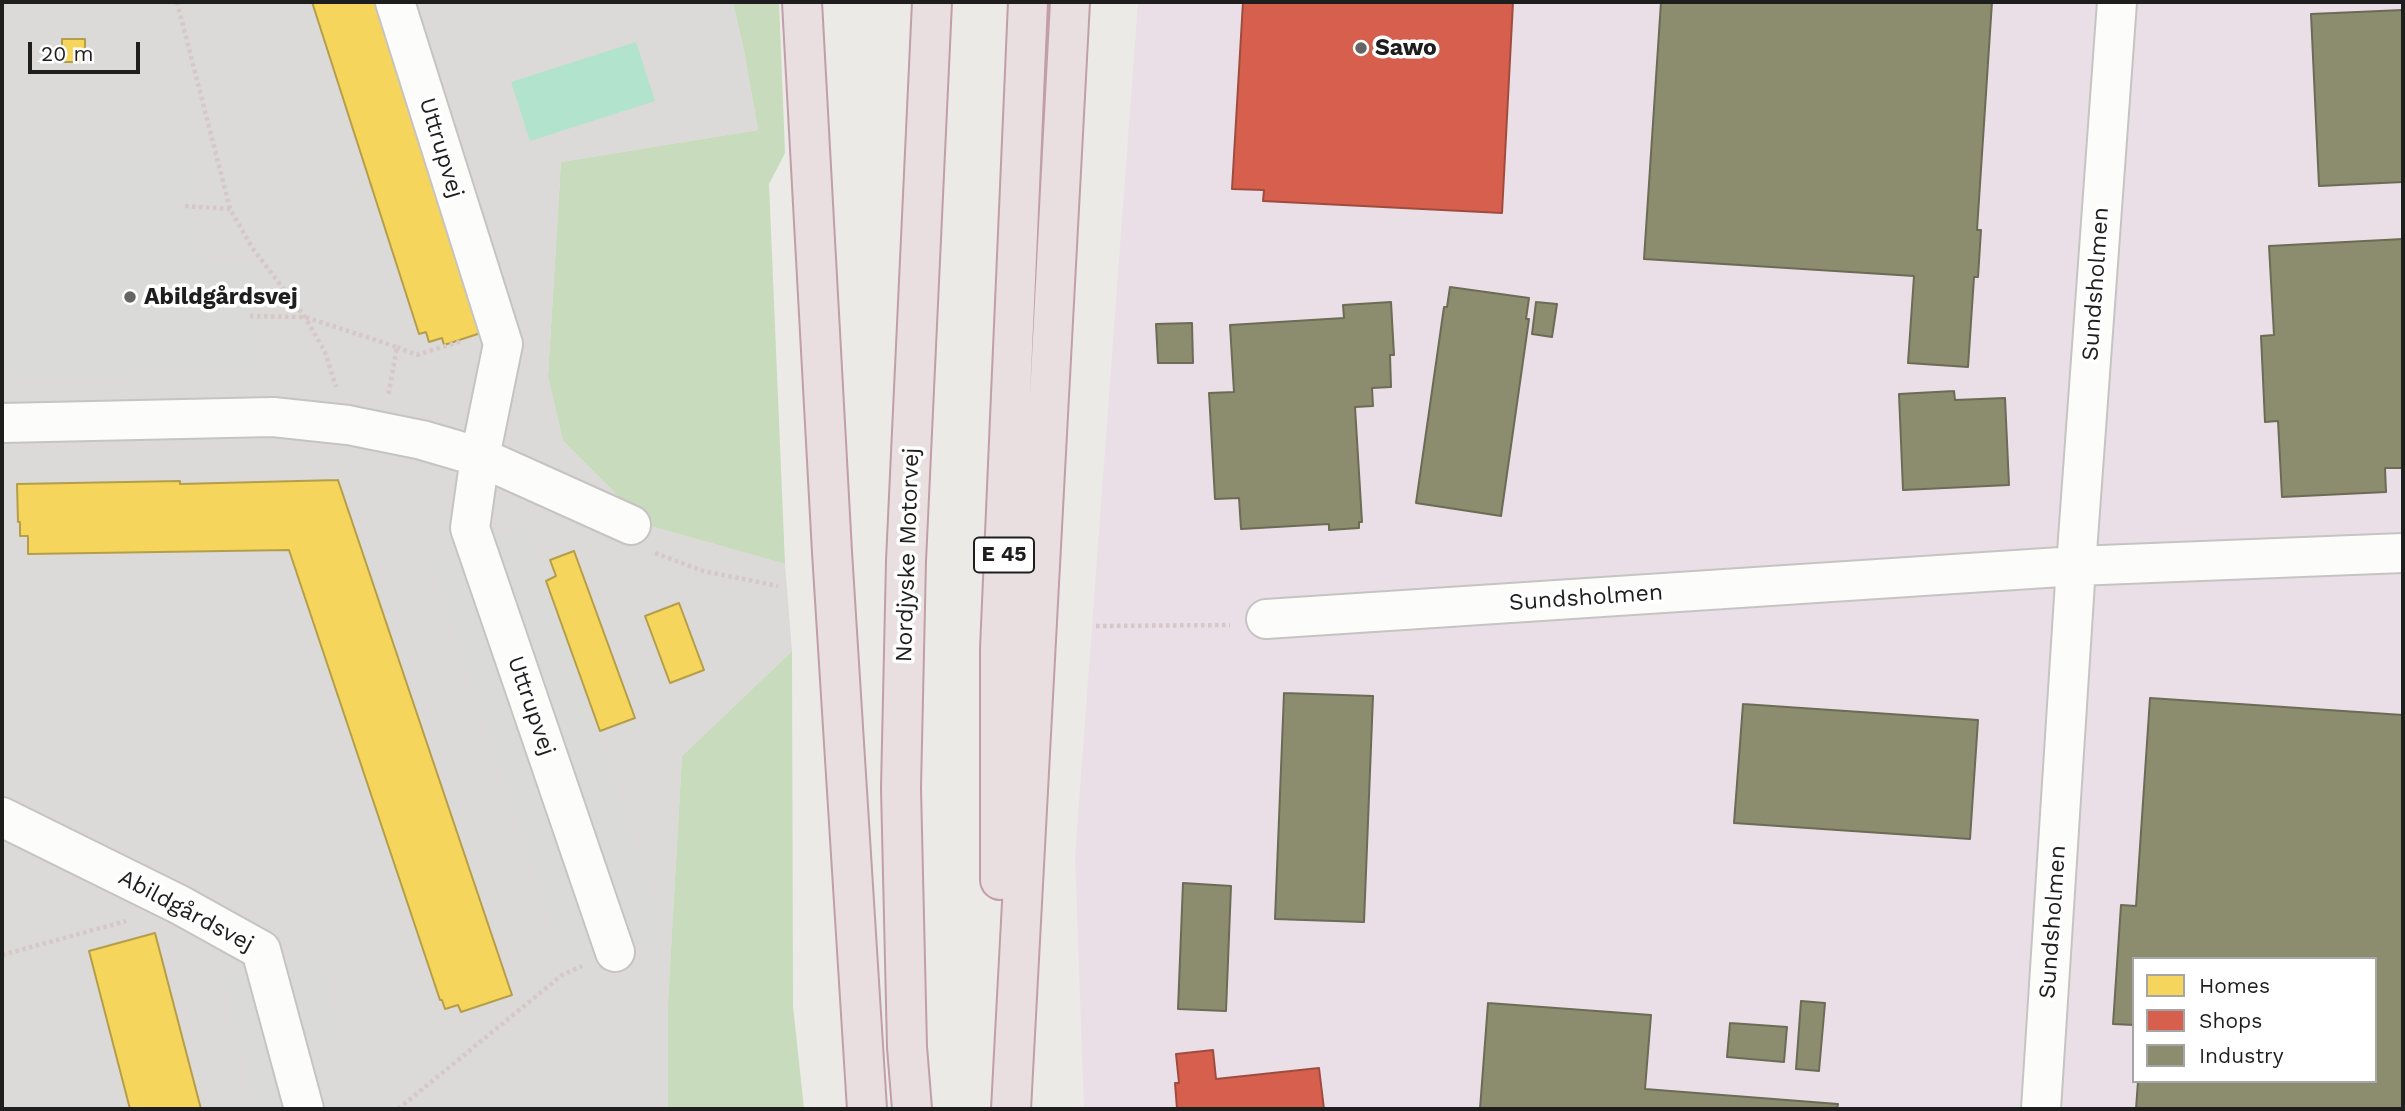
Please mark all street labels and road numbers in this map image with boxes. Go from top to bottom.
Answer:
street label: Uttrupvej [413,95,469,201]
street label: Sundsholmen [2077,206,2115,362]
street label: Nordjyske Motorvej [890,447,926,663]
road number: E 45 [974,538,1034,572]
street label: Sundsholmen [1508,579,1664,617]
street label: Uttrupvej [501,653,561,759]
street label: Sundsholmen [2034,844,2072,1000]
street label: Abildgårdsvej [114,864,258,958]

